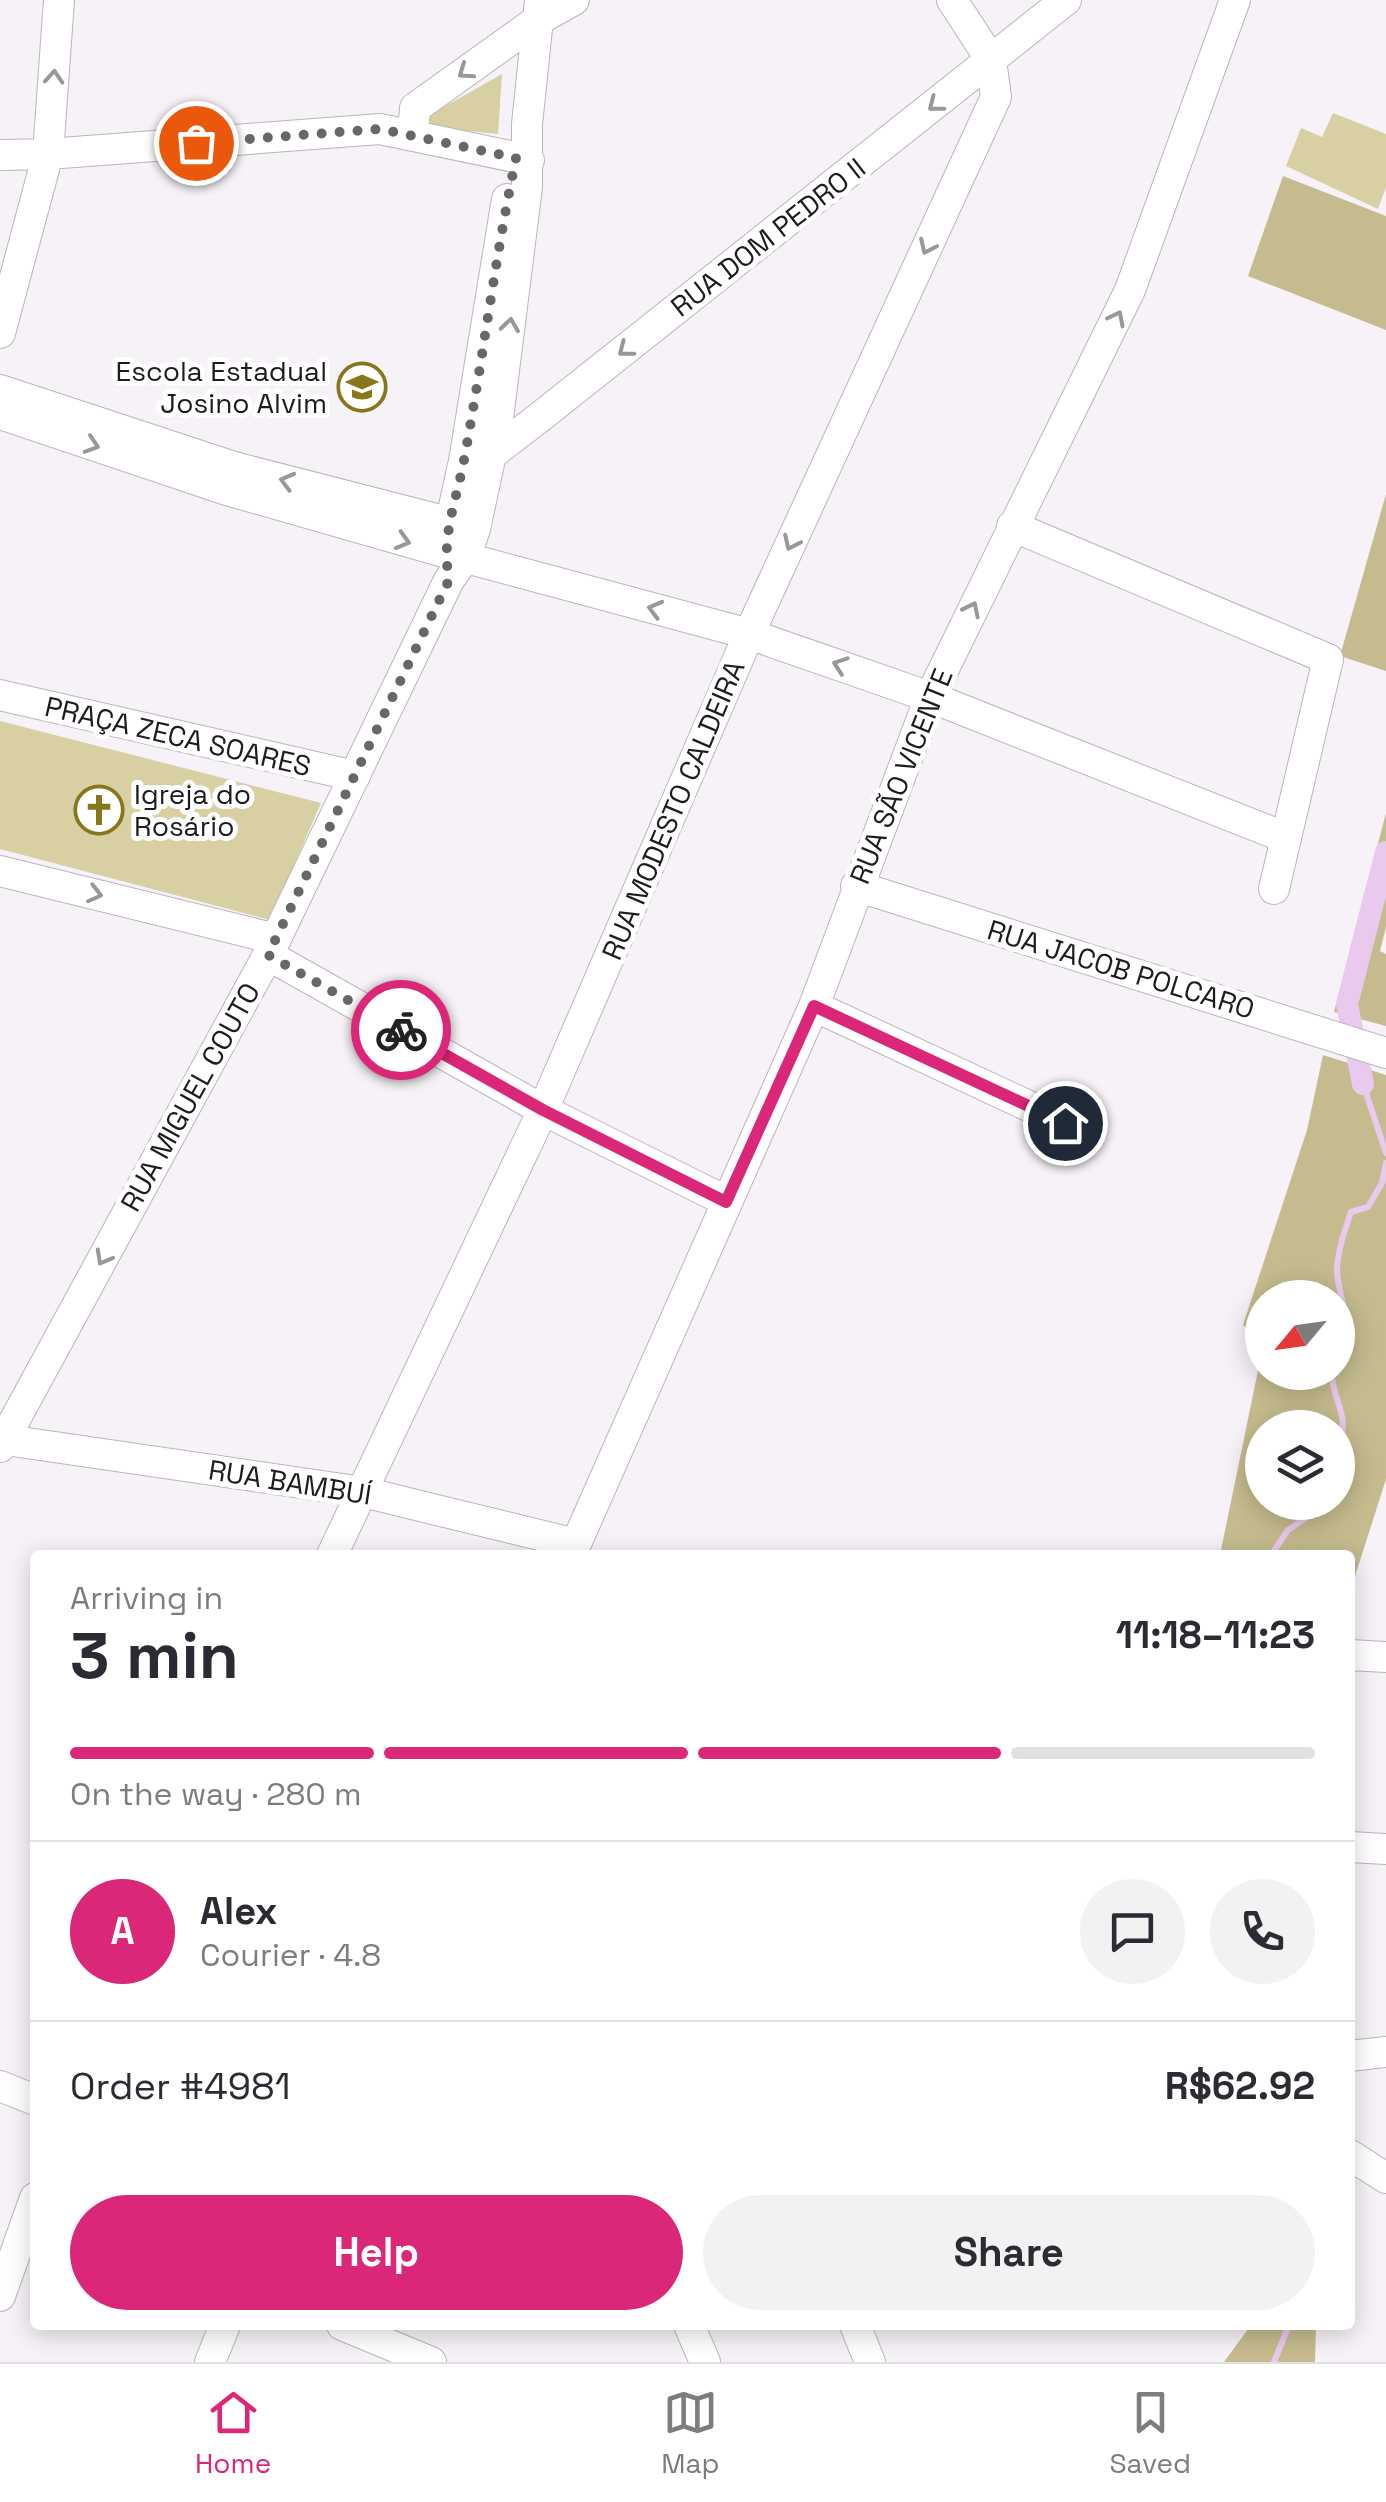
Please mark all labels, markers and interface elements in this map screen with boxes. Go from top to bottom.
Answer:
one-way arrow [458,60,477,78]
one-way arrow [42,69,64,85]
one-way arrow [928,93,946,111]
pin [154,101,239,186]
icon: bag [169,116,224,171]
street label: RUA DOM PEDRO II [663,150,873,324]
one-way arrow [919,237,939,255]
one-way arrow [1104,310,1124,328]
one-way arrow [499,317,520,334]
one-way arrow [619,338,637,356]
place label: Escola Estadual Josino Alvim [115,353,327,421]
school or university icon: Escola Estadual Josino Alvim [336,361,388,413]
one-way arrow [83,433,100,453]
one-way arrow [279,472,296,493]
one-way arrow [394,529,411,550]
one-way arrow [784,533,804,551]
one-way arrow [647,599,664,620]
one-way arrow [960,601,980,619]
street label: RUA MODESTO CALDEIRA [594,655,752,965]
one-way arrow [832,657,849,677]
street label: RUA SÃO VICENTE [841,663,961,889]
street label: PRAÇA ZECA SOARES [41,688,315,784]
place label: Igreja do Rosário [134,776,251,844]
church icon: Igreja do Rosário [73,784,125,836]
one-way arrow [86,882,103,903]
street label: RUA JACOB POLCARO [983,911,1259,1027]
street label: RUA MIGUEL COUTO [112,976,268,1218]
courier [351,980,451,1080]
icon: bike [374,1003,429,1058]
pin [1023,1081,1108,1166]
icon: home [1038,1096,1093,1151]
one-way arrow [95,1248,115,1266]
north arrow [1245,1280,1355,1390]
map controls [1245,1280,1355,1520]
button: layers [1245,1410,1355,1520]
street label: RUA BAMBUÍ [206,1451,374,1513]
text: Arriving in [70,1578,223,1618]
text: 11:18–11:23 [1116,1611,1315,1659]
text: 3 min [70,1614,239,1697]
text: On the way · 280 m [70,1774,362,1814]
button: chat [1080,1879,1185,1984]
button: phone [1210,1879,1315,1984]
text: Alex [200,1887,277,1935]
text: A [110,1907,135,1955]
text: Courier · 4.8 [200,1935,381,1975]
text: Order #4981 [70,2062,291,2110]
text: R$62.92 [1165,2062,1315,2110]
button: Help [70,2195,683,2310]
button: Share [703,2195,1315,2310]
tab: Home [195,2385,271,2481]
tab: Map [661,2385,720,2481]
tab: Saved [1109,2385,1191,2481]

